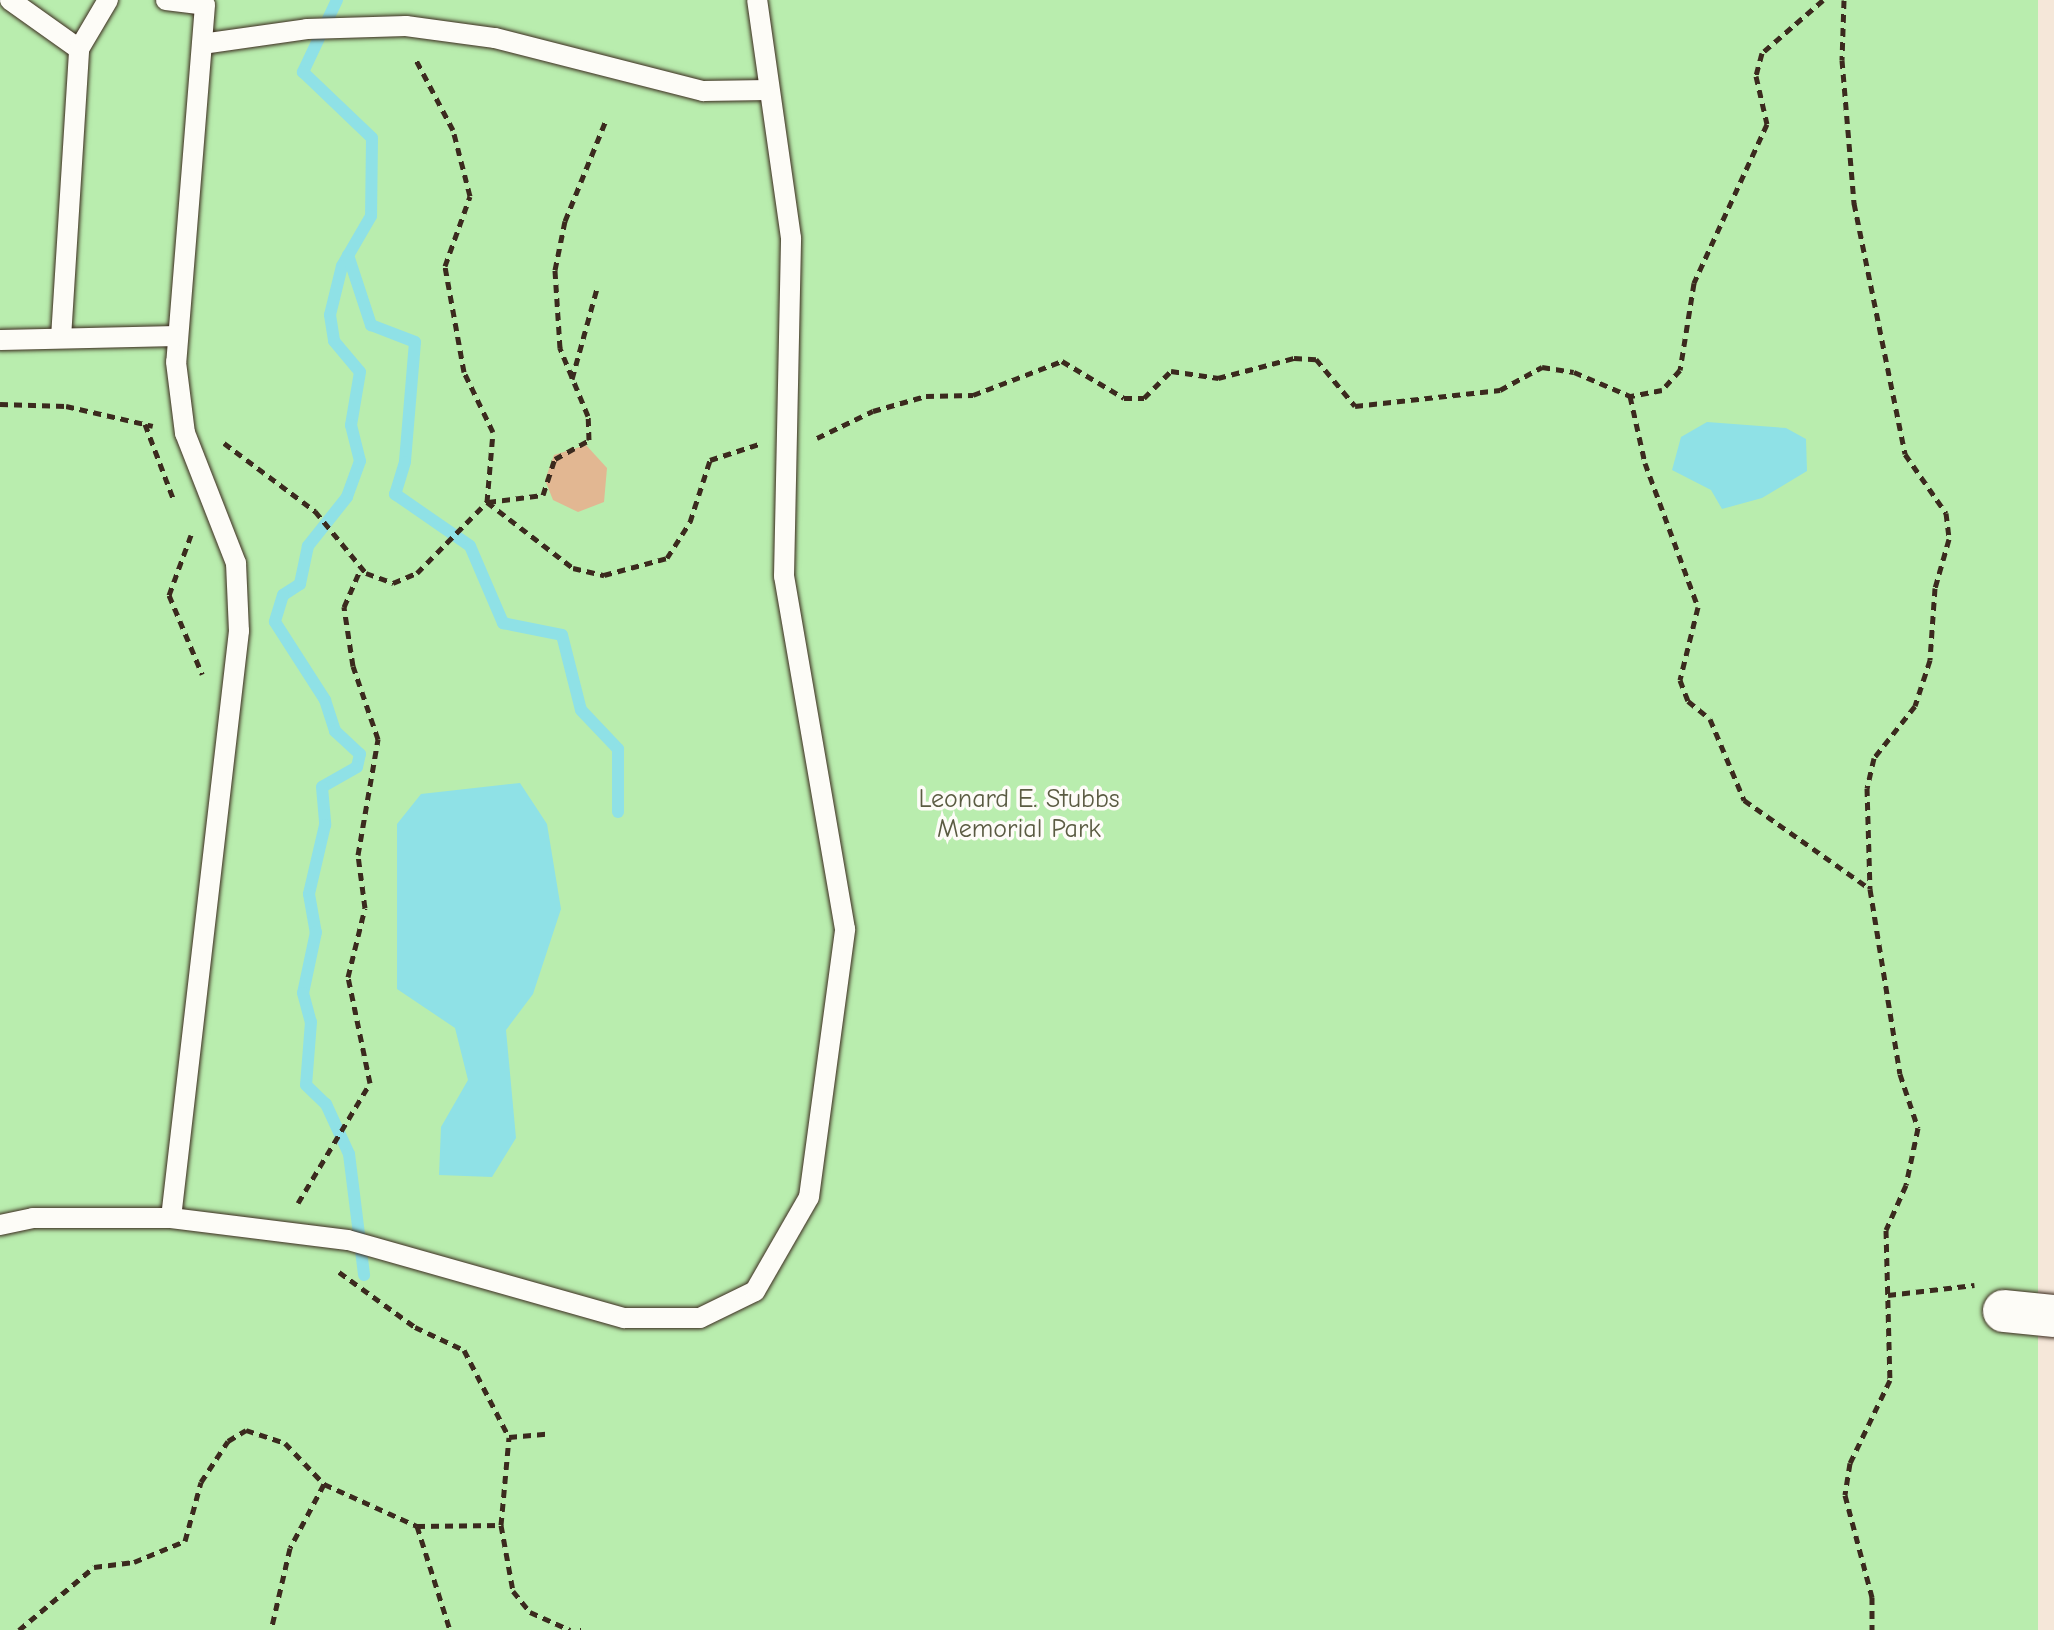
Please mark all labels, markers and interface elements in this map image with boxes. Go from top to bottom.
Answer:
park label: Leonard E. Stubbs Memorial Park [918,784,1120,846]

